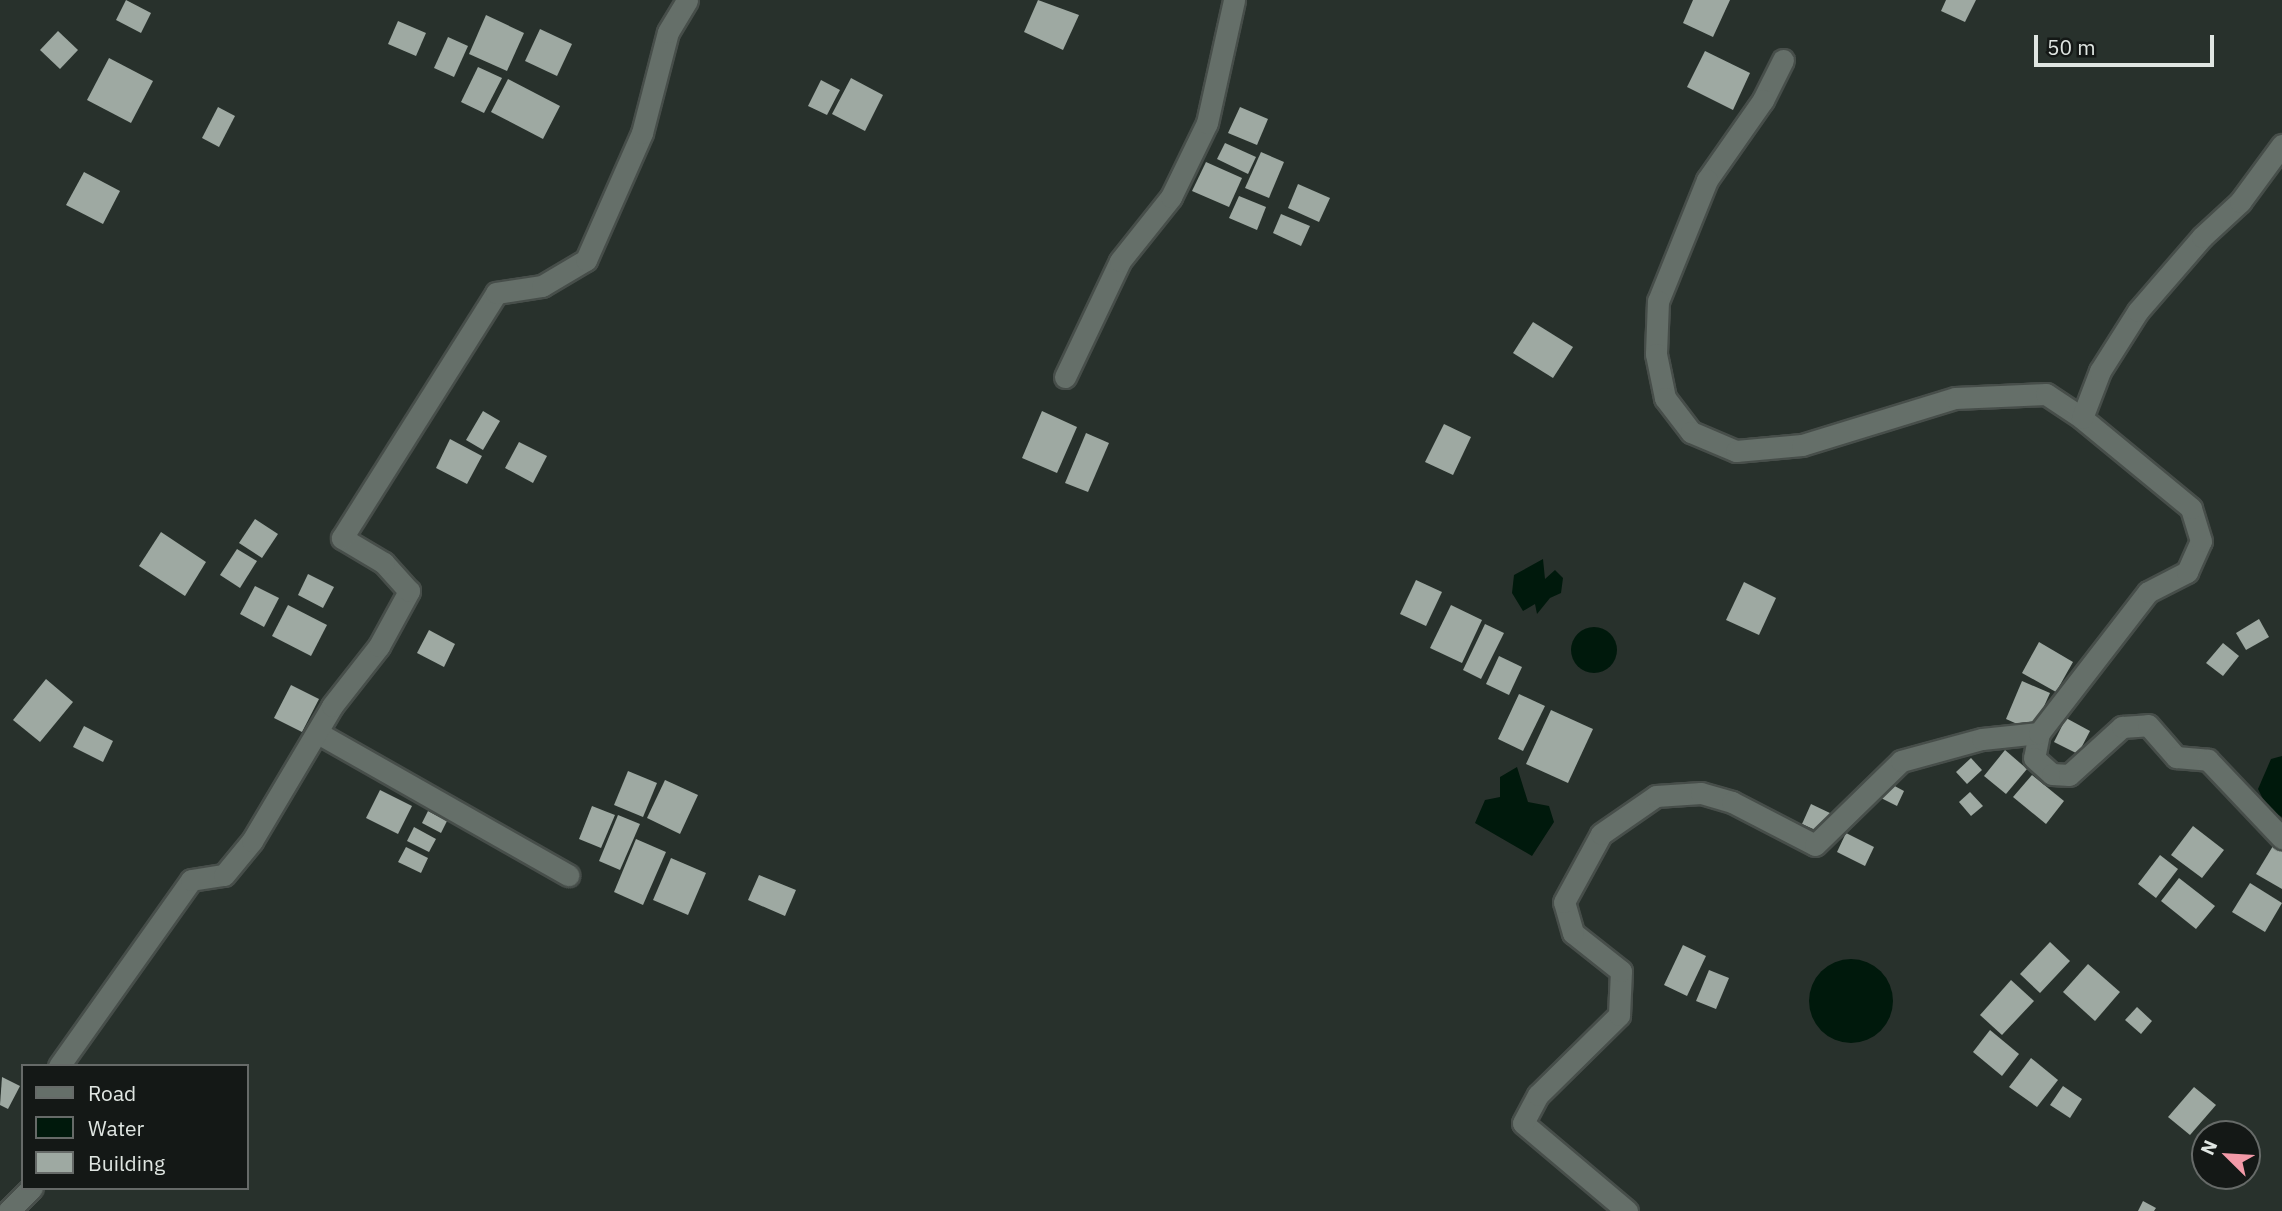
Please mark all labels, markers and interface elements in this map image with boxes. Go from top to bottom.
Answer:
scale bar [2037,21,2217,65]
text: 50 m [2047,33,2096,61]
legend [21,1064,248,1190]
text: Road [88,1079,136,1107]
text: Water [88,1114,144,1142]
north arrow [2191,1120,2261,1190]
text: N [2195,1136,2222,1158]
text: Building [88,1149,165,1177]

